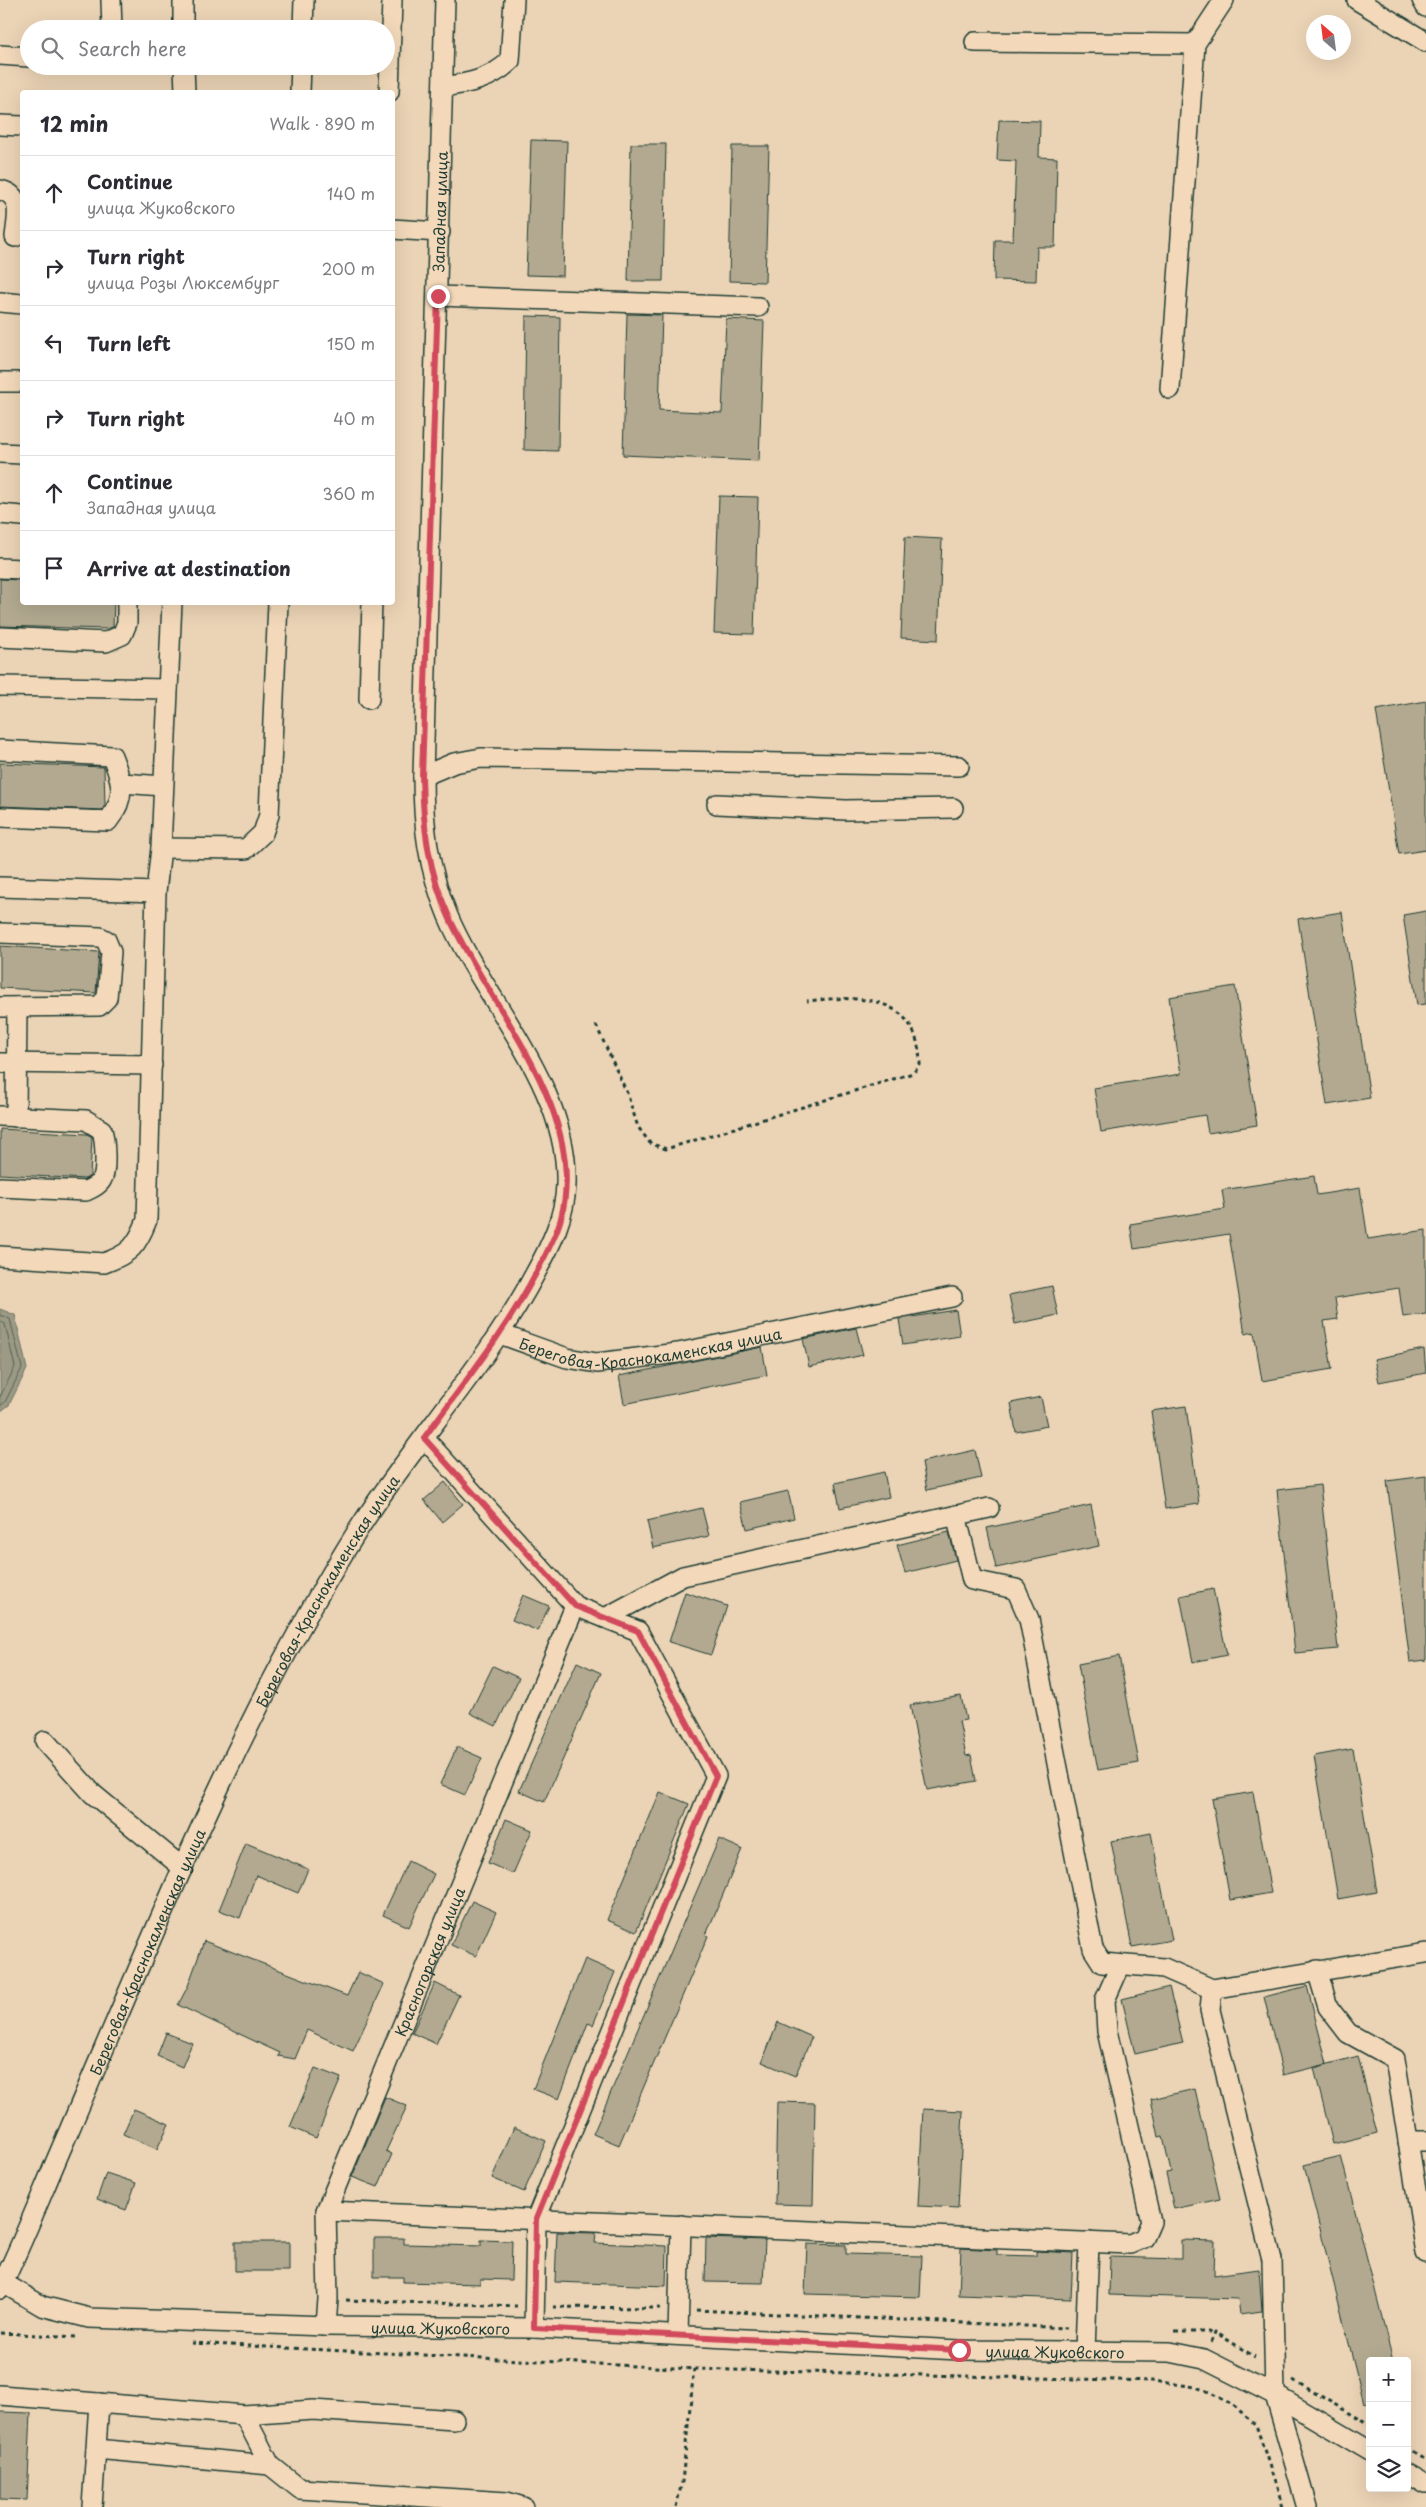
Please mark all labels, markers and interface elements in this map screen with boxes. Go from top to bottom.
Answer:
north arrow [1306,15,1351,60]
search box [20,20,395,75]
icon: search [38,34,66,62]
text: Search here [78,34,187,62]
text: 12 min [40,107,109,139]
text: Walk · 890 m [269,111,375,135]
street label: Западная улица [426,150,452,272]
text: Continue [87,167,173,195]
icon: ahead [40,179,68,207]
text: 140 m [327,181,375,205]
text: улица Жуковского [87,195,235,219]
text: Turn right [87,242,185,270]
icon: right [40,254,68,282]
text: 200 m [322,256,375,280]
text: улица Розы Люксембург [87,270,279,294]
route end [427,285,450,308]
icon: left [40,329,68,357]
text: Turn left [87,329,171,357]
text: 150 m [327,331,375,355]
icon: right [40,404,68,432]
text: Turn right [87,404,185,432]
text: 40 m [333,406,375,430]
text: Continue [87,467,173,495]
icon: ahead [40,479,68,507]
text: 360 m [323,481,375,505]
text: Западная улица [87,495,216,519]
icon: arrive [40,554,68,582]
text: Arrive at destination [87,554,291,582]
street label: Береговая-Краснокаменская улица [517,1321,784,1375]
street label: Береговая-Краснокаменская улица [249,1469,405,1711]
street label: Береговая-Краснокаменская улица [83,1824,211,2078]
street label: Красногорская улица [388,1883,470,2040]
street label: улица Жуковского [371,2315,510,2339]
route start [948,2339,971,2362]
street label: улица Жуковского [985,2339,1125,2363]
map controls [1366,2357,1411,2492]
button: + [1366,2357,1411,2402]
button: − [1366,2402,1411,2447]
button: layers [1366,2447,1411,2492]

